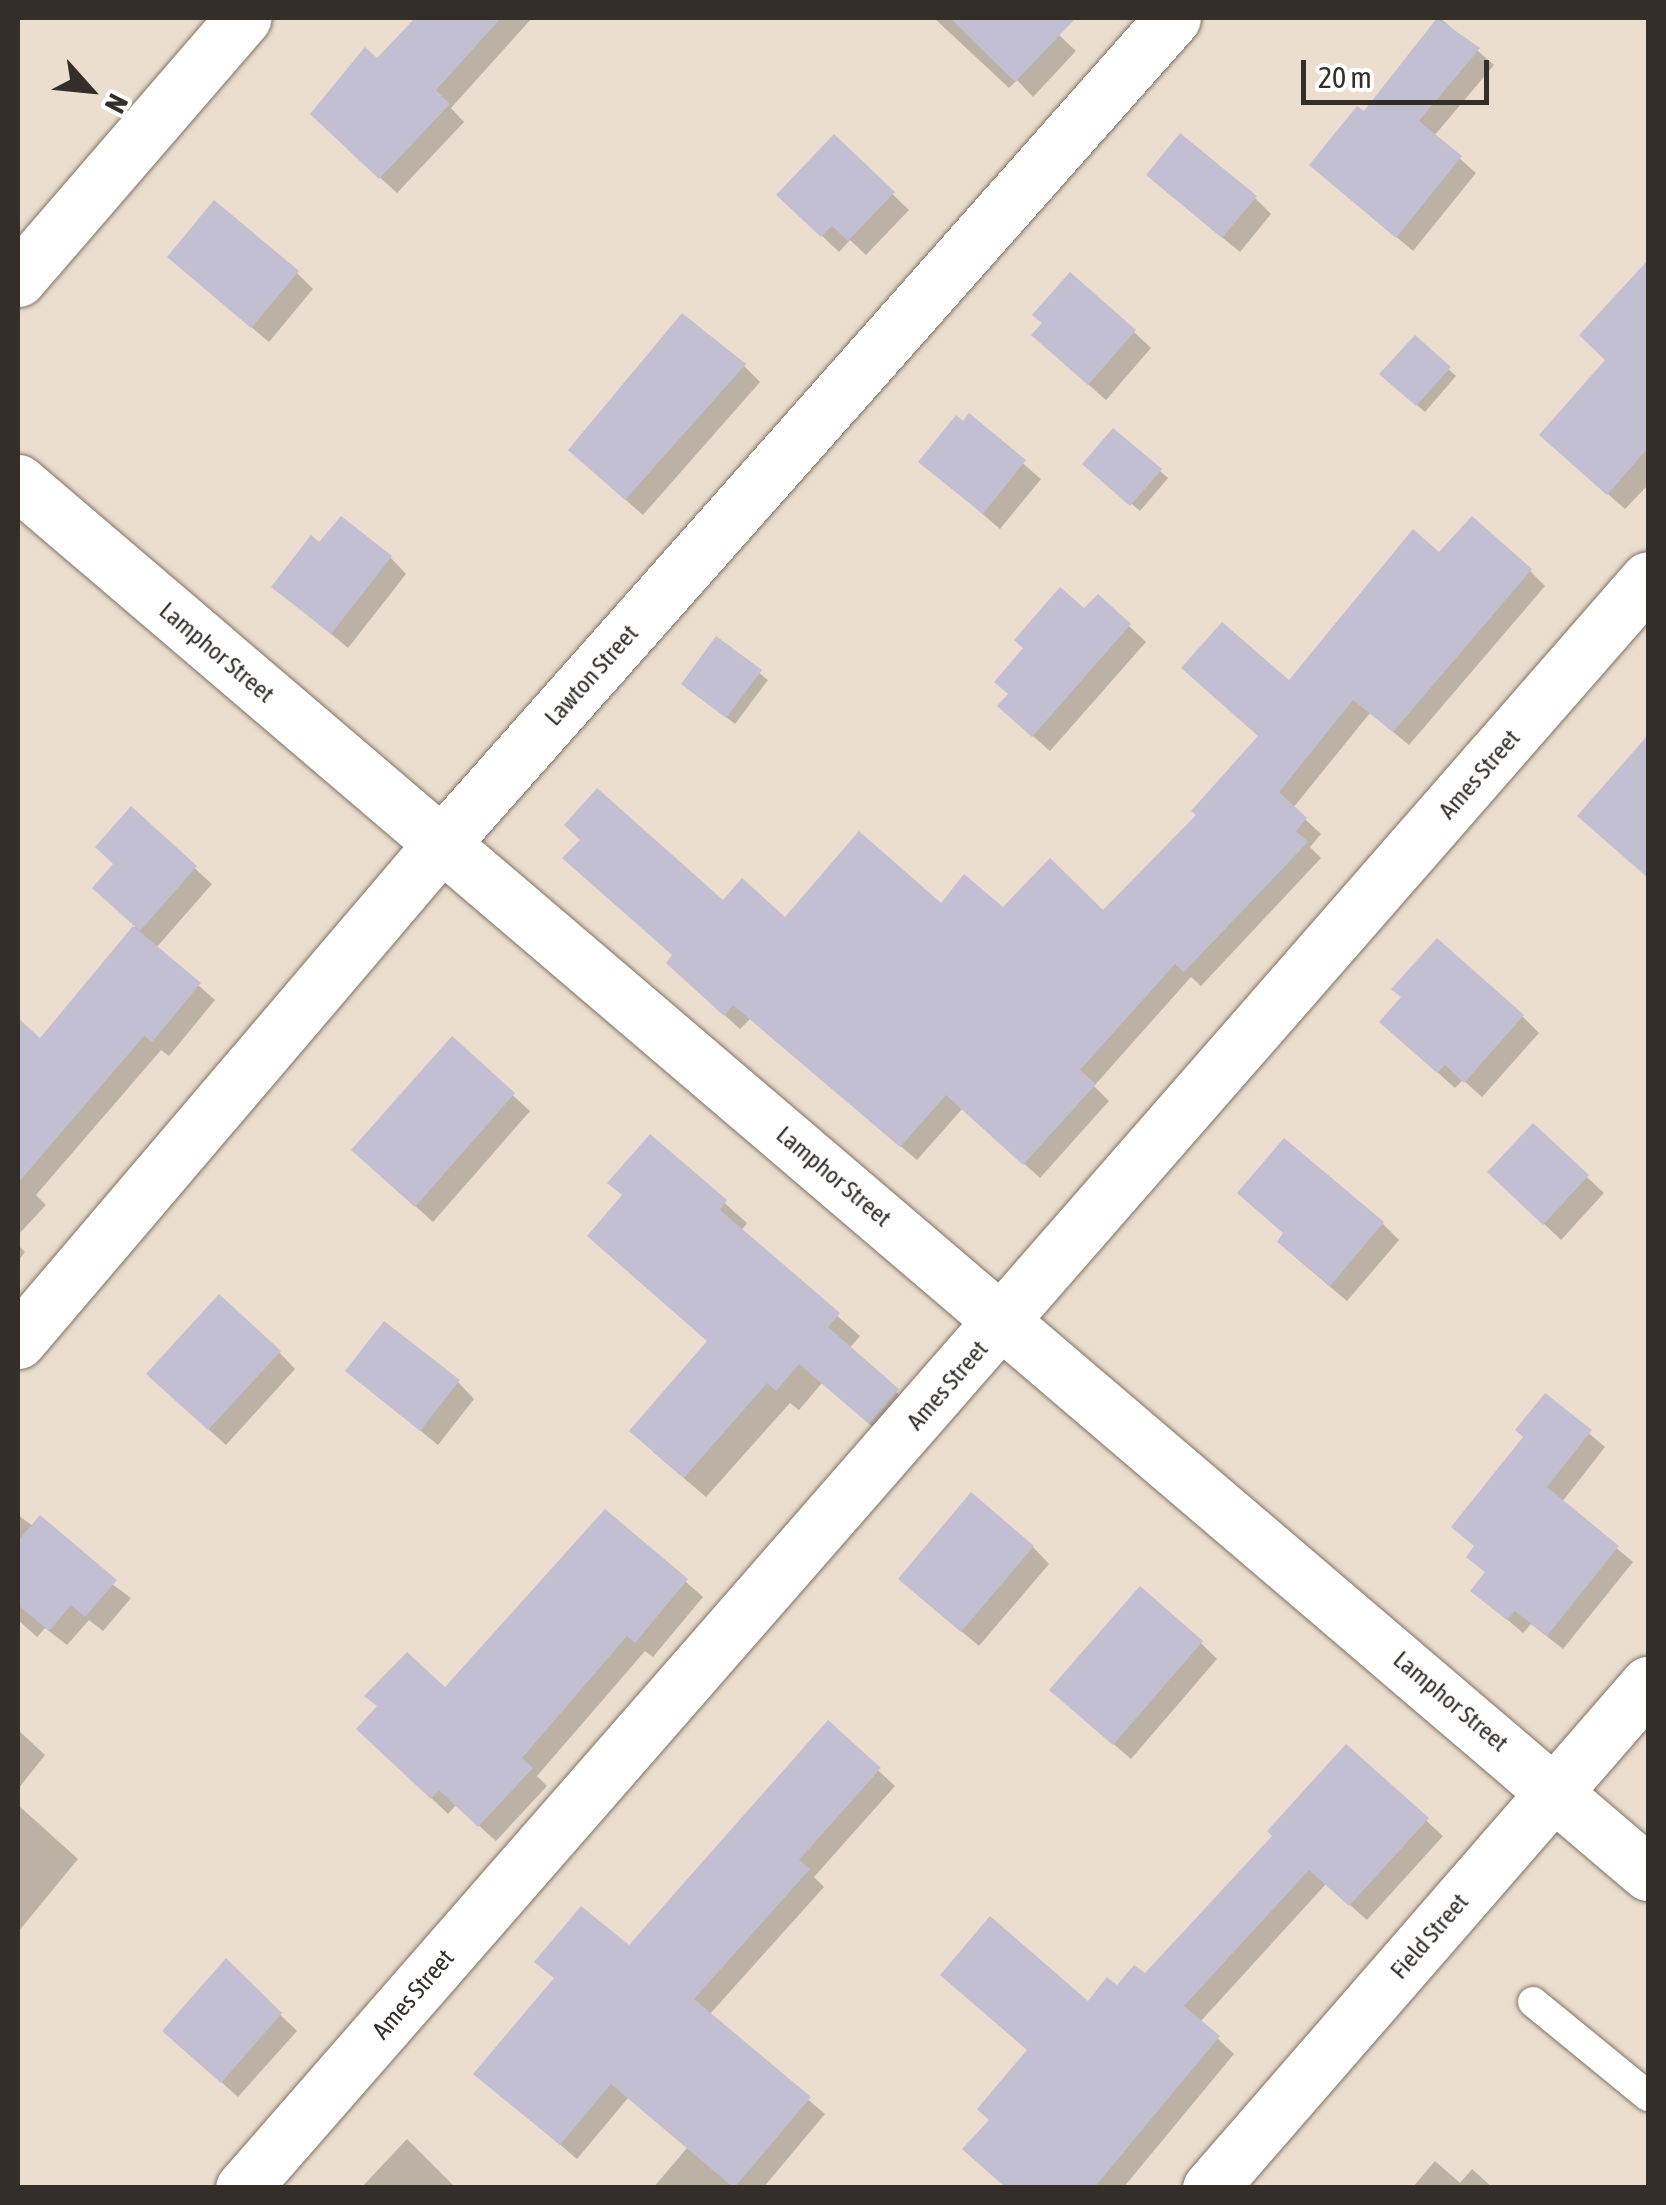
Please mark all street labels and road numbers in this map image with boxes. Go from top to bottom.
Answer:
street label: Lamphor Street [153,595,281,709]
street label: Lawton Street [538,618,644,732]
street label: Ames Street [1432,723,1526,825]
street label: Lamphor Street [770,1119,898,1233]
street label: Ames Street [900,1334,994,1436]
street label: Lamphor Street [1387,1644,1515,1758]
street label: Field Street [1384,1887,1474,1985]
street label: Ames Street [366,1943,460,2045]

